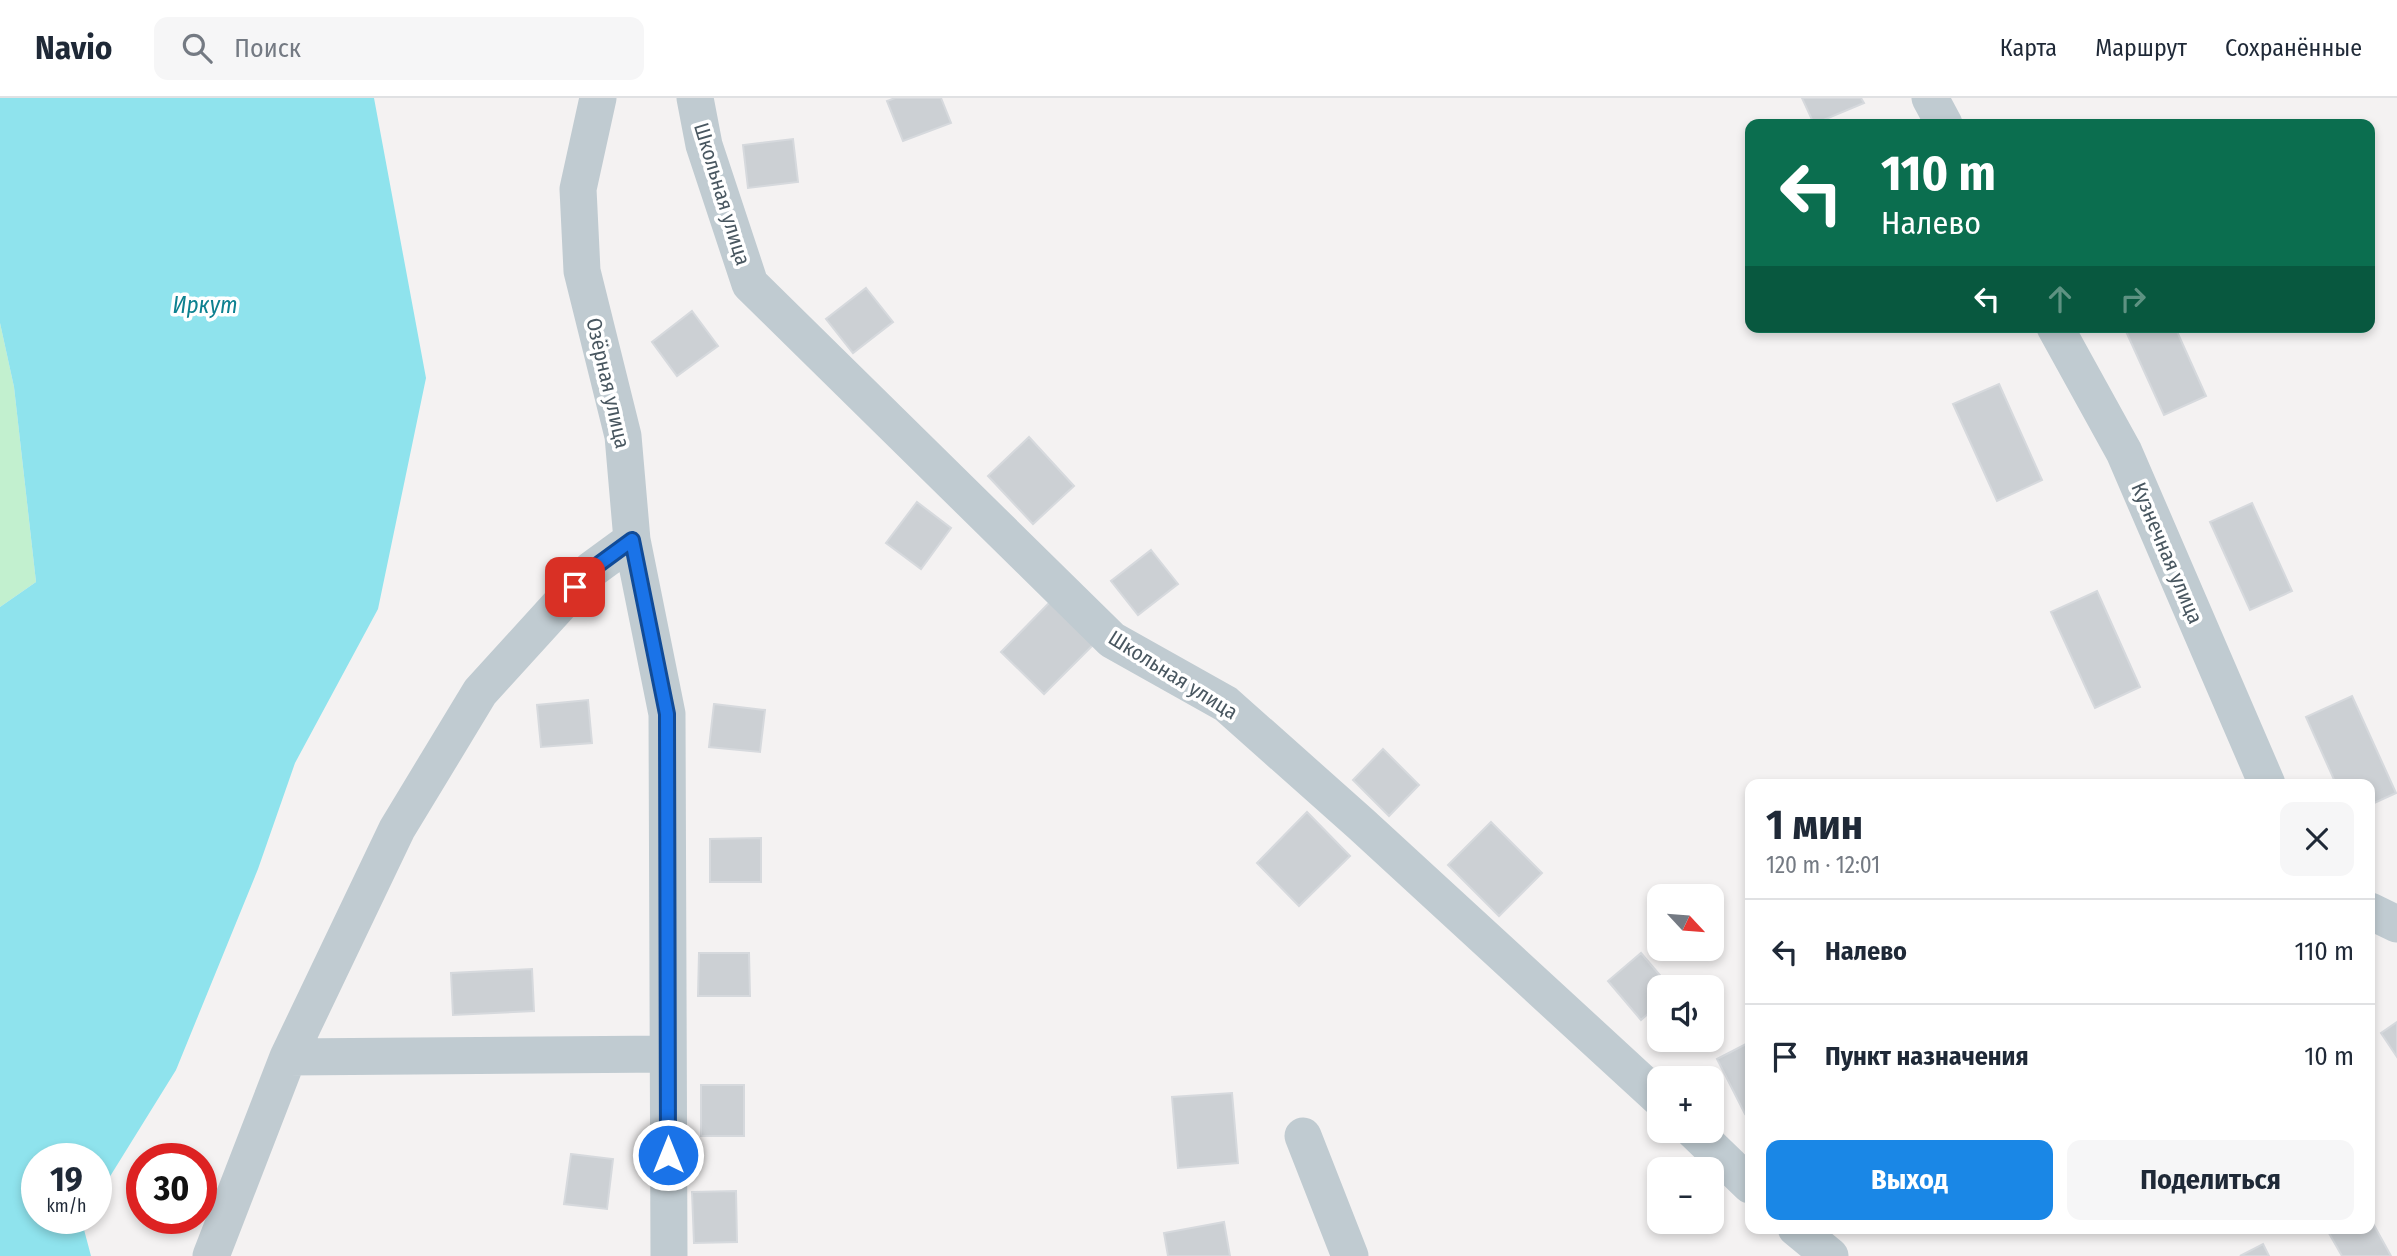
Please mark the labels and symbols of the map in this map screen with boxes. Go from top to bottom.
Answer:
street label: Школьная улица [688,120,756,268]
water label: Иркут [172,291,238,319]
street label: Озёрная улица [580,315,636,451]
street label: Кузнечная улица [2126,478,2208,628]
pin [545,557,605,617]
street label: Школьная улица [1103,625,1243,725]
north arrow [1647,884,1724,961]
position arrow [631,1118,705,1192]
speed limit sign: 30 [126,1143,217,1234]

